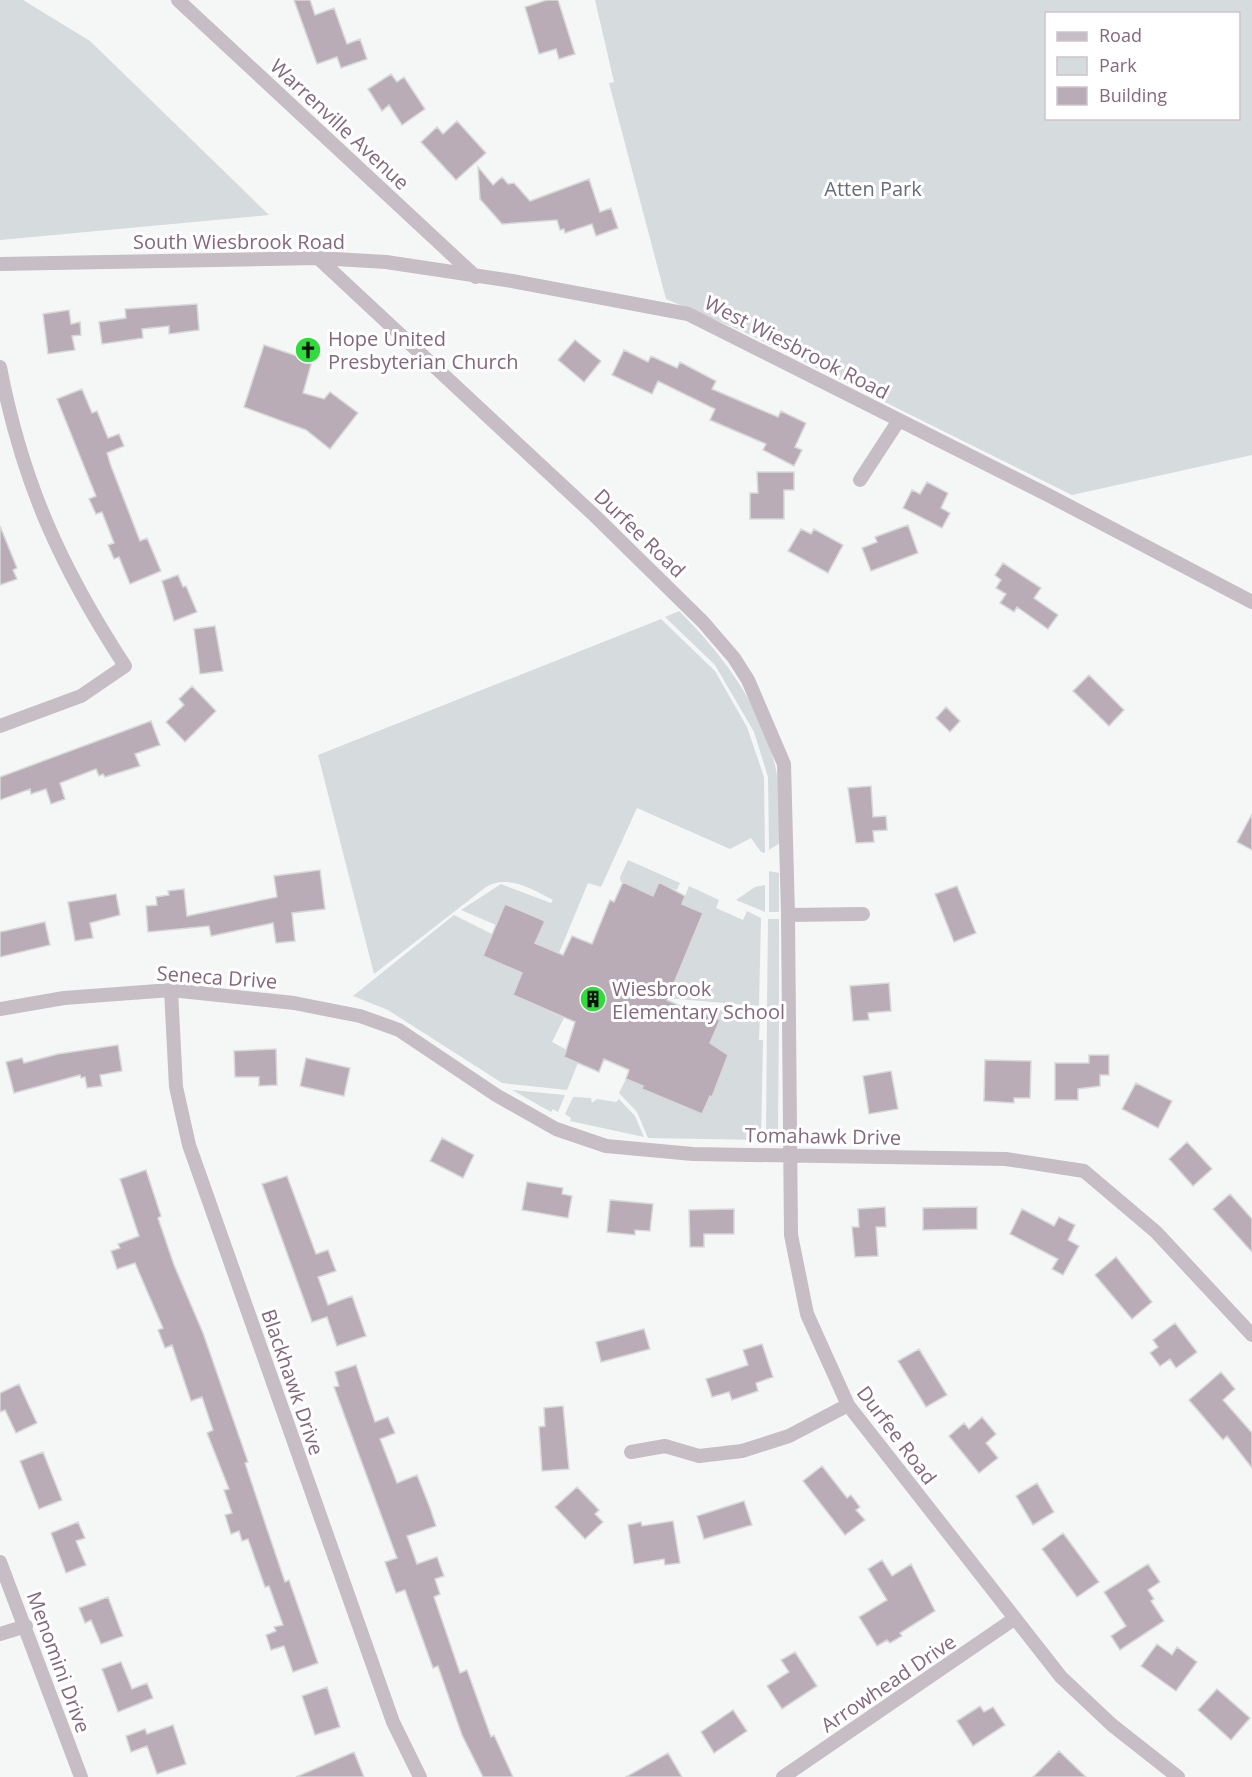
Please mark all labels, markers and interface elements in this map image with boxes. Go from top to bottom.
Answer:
legend [1045,12,1240,120]
text: Road [1099,23,1142,47]
street label: Warrenville Avenue [265,53,415,195]
text: Park [1099,53,1137,77]
text: Building [1099,83,1167,107]
park label: Atten Park [824,175,922,202]
street label: South Wiesbrook Road [133,228,345,255]
street label: West Wiesbrook Road [700,289,894,405]
place label: Hope United Presbyterian Church [328,325,519,375]
church icon: Hope United Presbyterian Church [293,335,323,365]
street label: Durfee Road [589,483,691,583]
street label: Seneca Drive [156,959,278,995]
place label: Wiesbrook Elementary School [612,975,785,1025]
building icon: Wiesbrook Elementary School [578,984,608,1014]
street label: Tomahawk Drive [745,1121,901,1151]
street label: Blackhawk Drive [255,1305,331,1459]
street label: Durfee Road [851,1380,943,1490]
street label: Menomini Drive [21,1588,97,1736]
street label: Arrowhead Drive [815,1628,961,1738]

